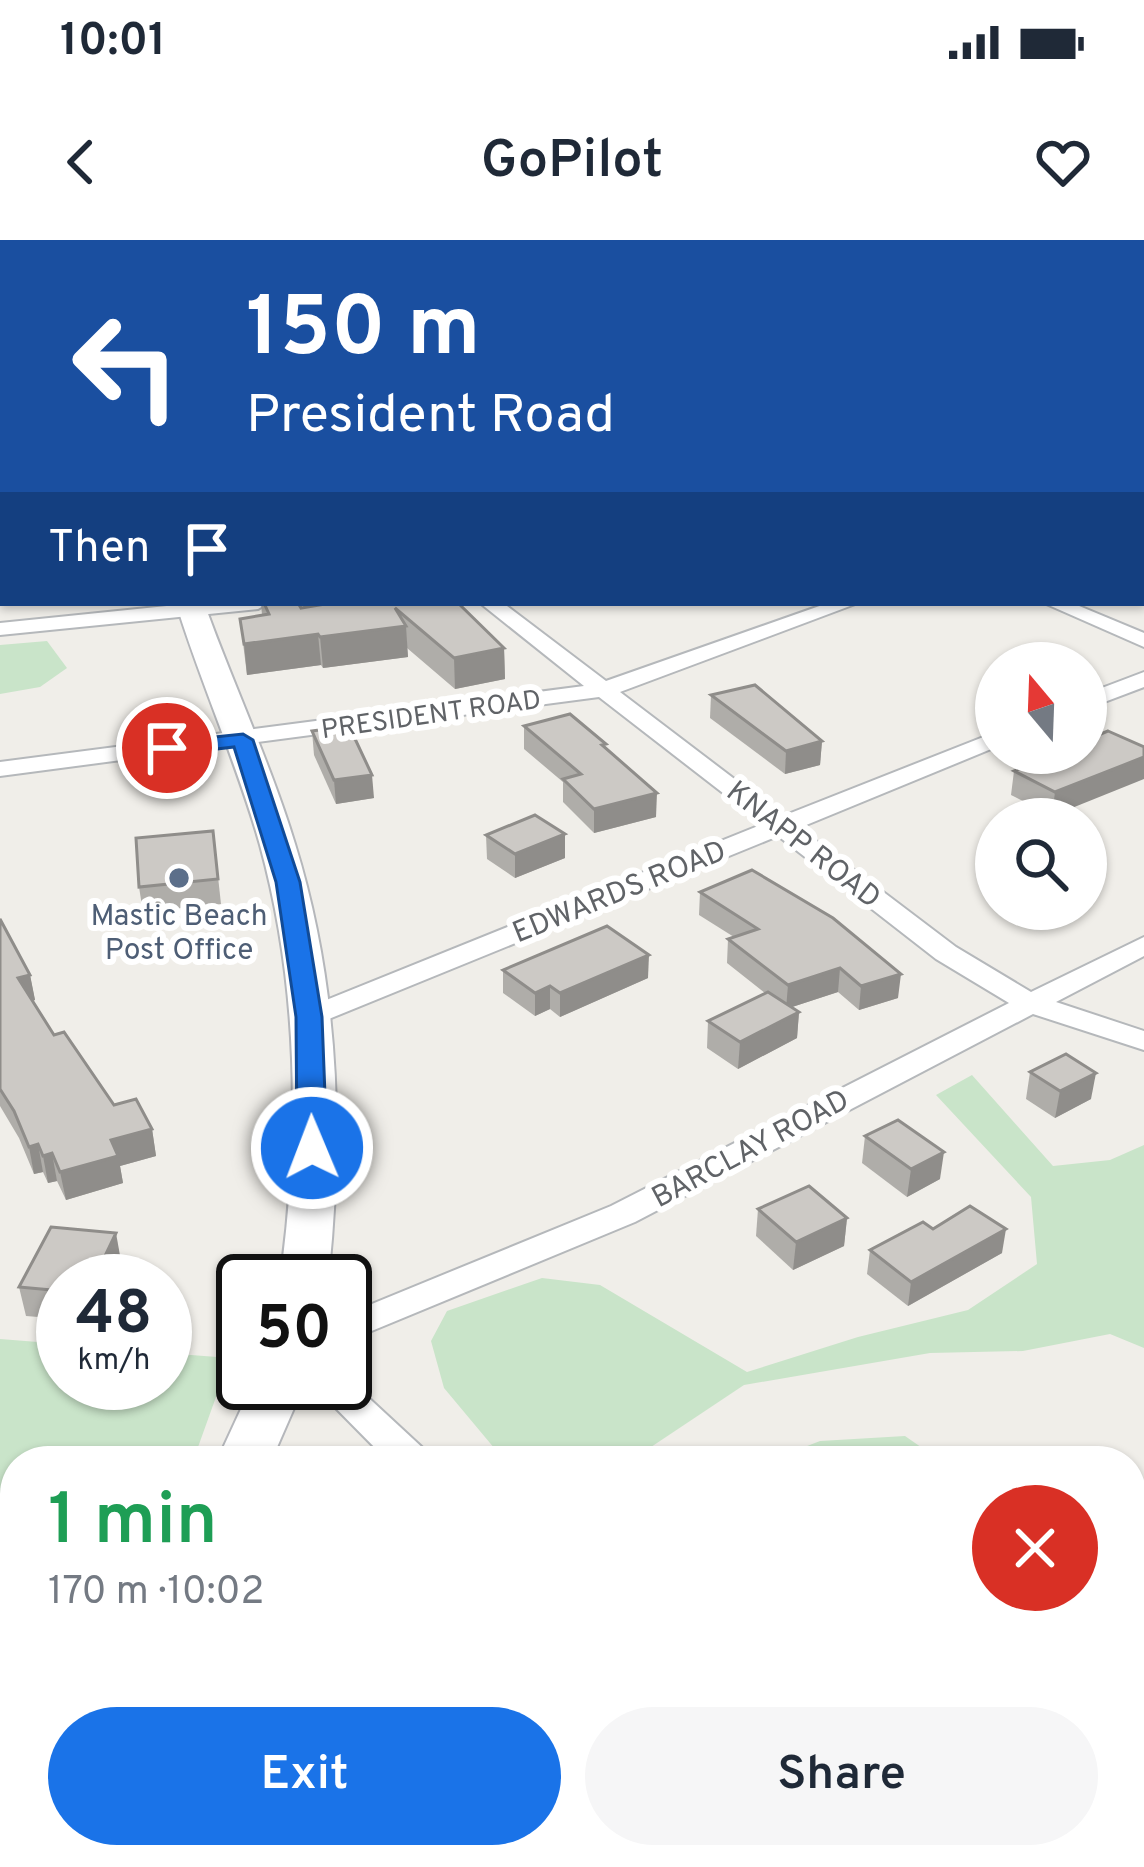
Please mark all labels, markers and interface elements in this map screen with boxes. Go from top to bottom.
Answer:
text: 10:01 [60,14,166,71]
text: GoPilot [481,128,663,197]
icon: back [48,129,114,195]
icon: heart [1030,129,1096,195]
text: 150 m [246,279,481,385]
icon: left [48,288,204,444]
text: President Road [246,383,615,452]
icon: arrive [174,516,240,582]
text: Then [48,521,150,578]
north arrow [975,642,1107,774]
map controls [975,642,1107,930]
street label: PRESIDENT ROAD [319,684,543,748]
pin [116,697,218,799]
icon: arrive [134,715,200,781]
street label: KNAPP ROAD [718,774,887,918]
button: search [975,798,1107,930]
street label: EDWARDS ROAD [508,834,732,953]
marker: Mastic Beach Post Office [166,865,192,891]
place label: Mastic Beach Post Office [90,899,268,970]
street label: BARCLAY ROAD [646,1083,856,1218]
position arrow [249,1085,375,1211]
speed limit sign: 50 [216,1254,372,1410]
text: 48 [76,1279,152,1355]
text: km/h [78,1343,150,1380]
text: 1 min [48,1478,218,1570]
button: close [972,1485,1098,1611]
text: 170 m · 10:02 [48,1569,264,1618]
button: Exit [48,1707,561,1845]
button: Share [585,1707,1098,1845]

